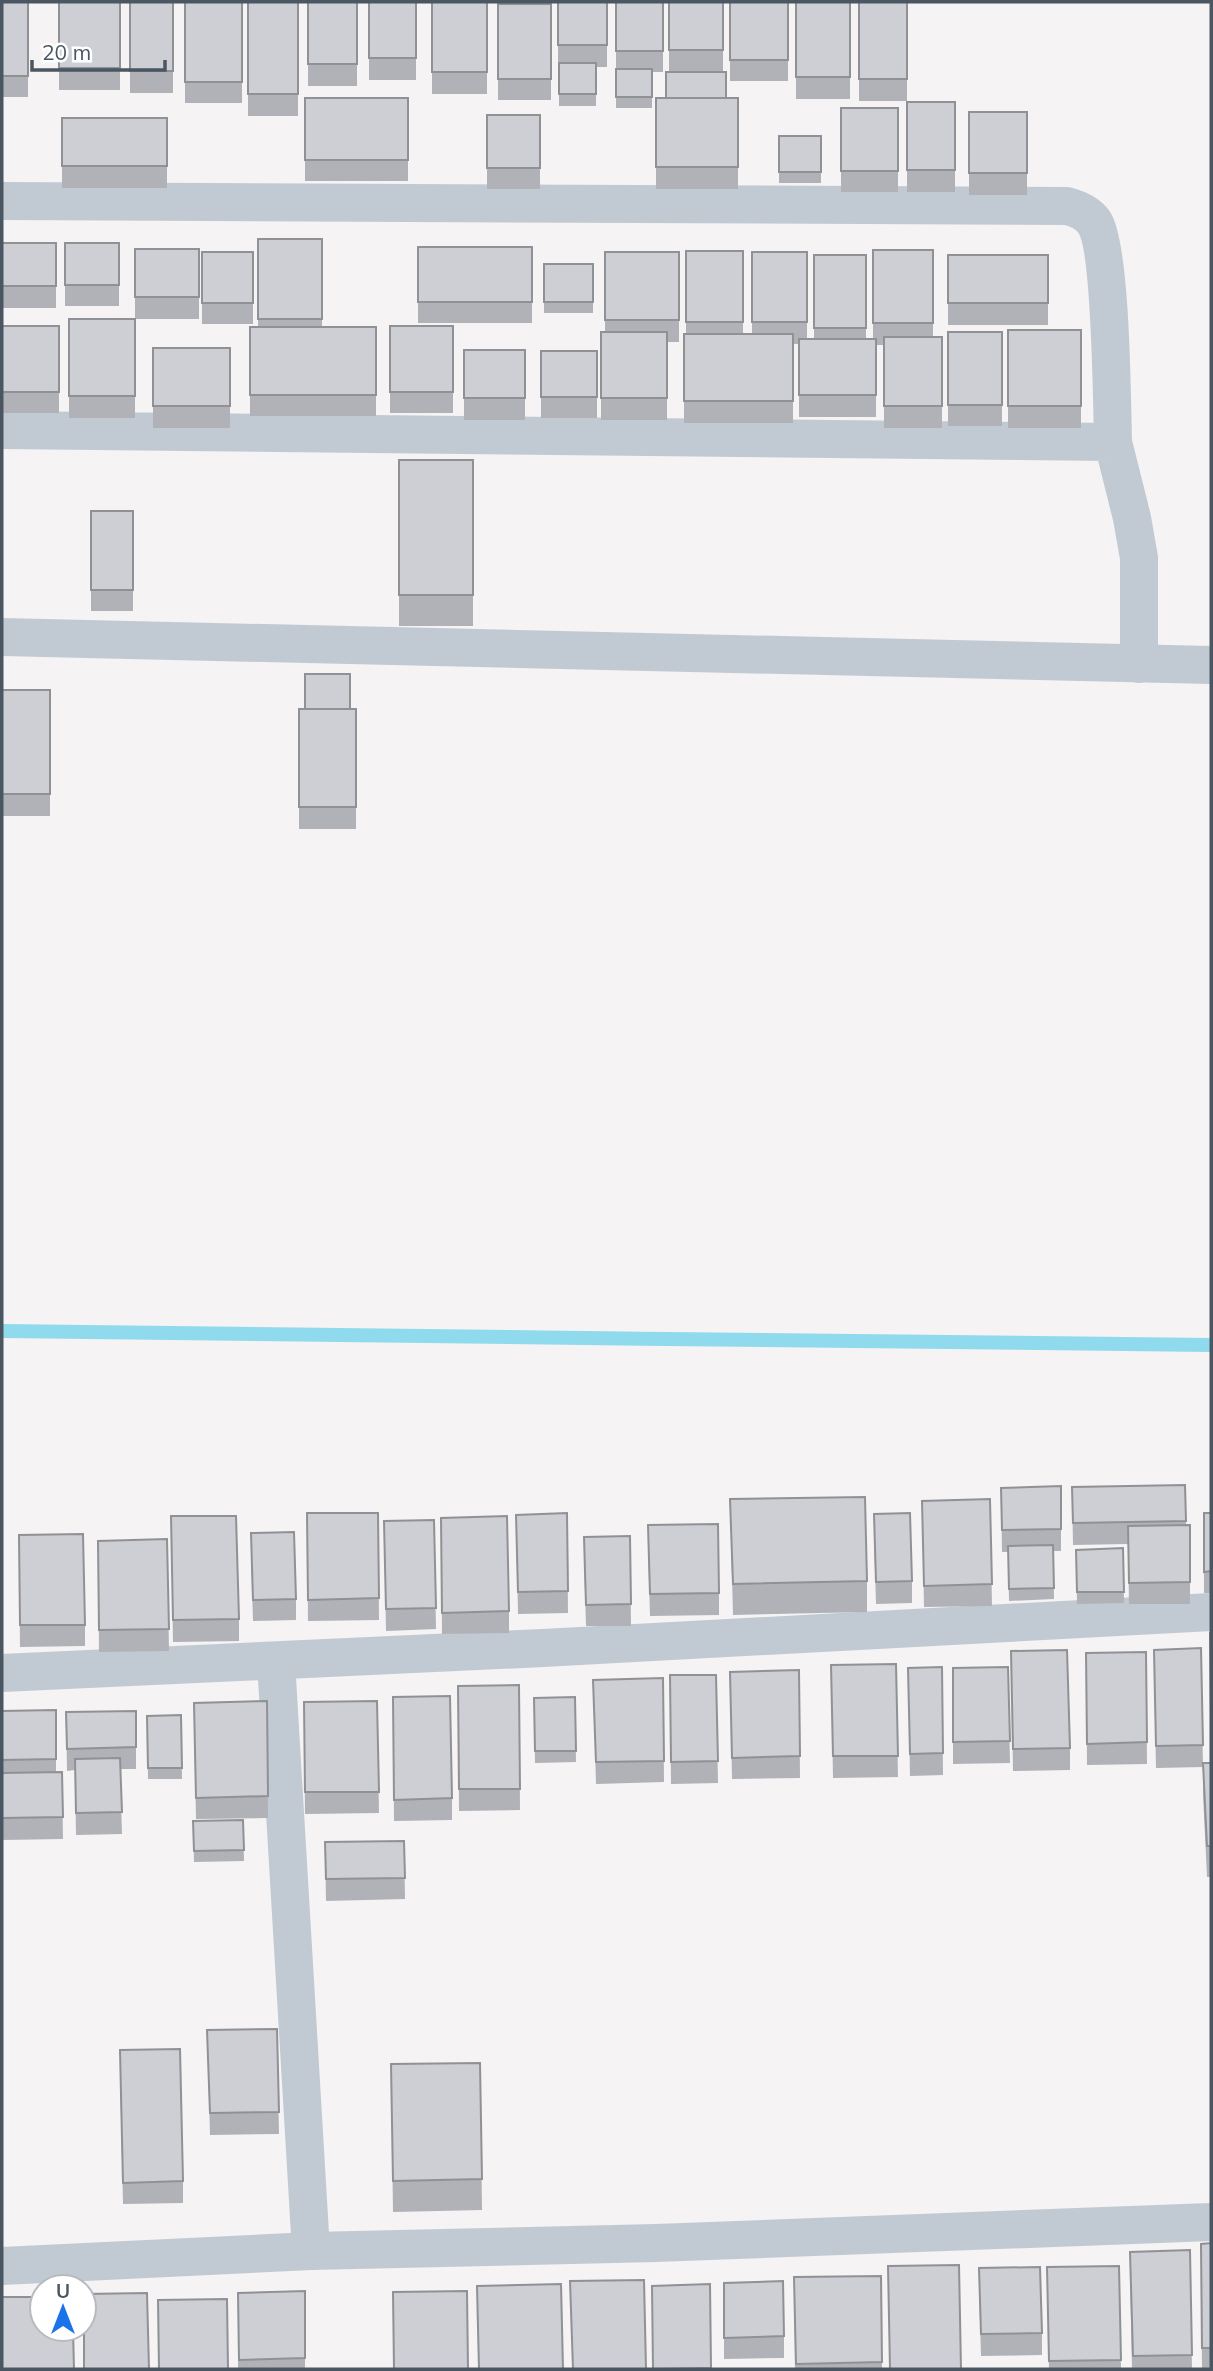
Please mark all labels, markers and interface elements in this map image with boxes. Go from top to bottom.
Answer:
scale bar [32,28,164,72]
text: 20 m [42,39,91,65]
north arrow [28,2273,98,2343]
text: U [56,2279,70,2303]

